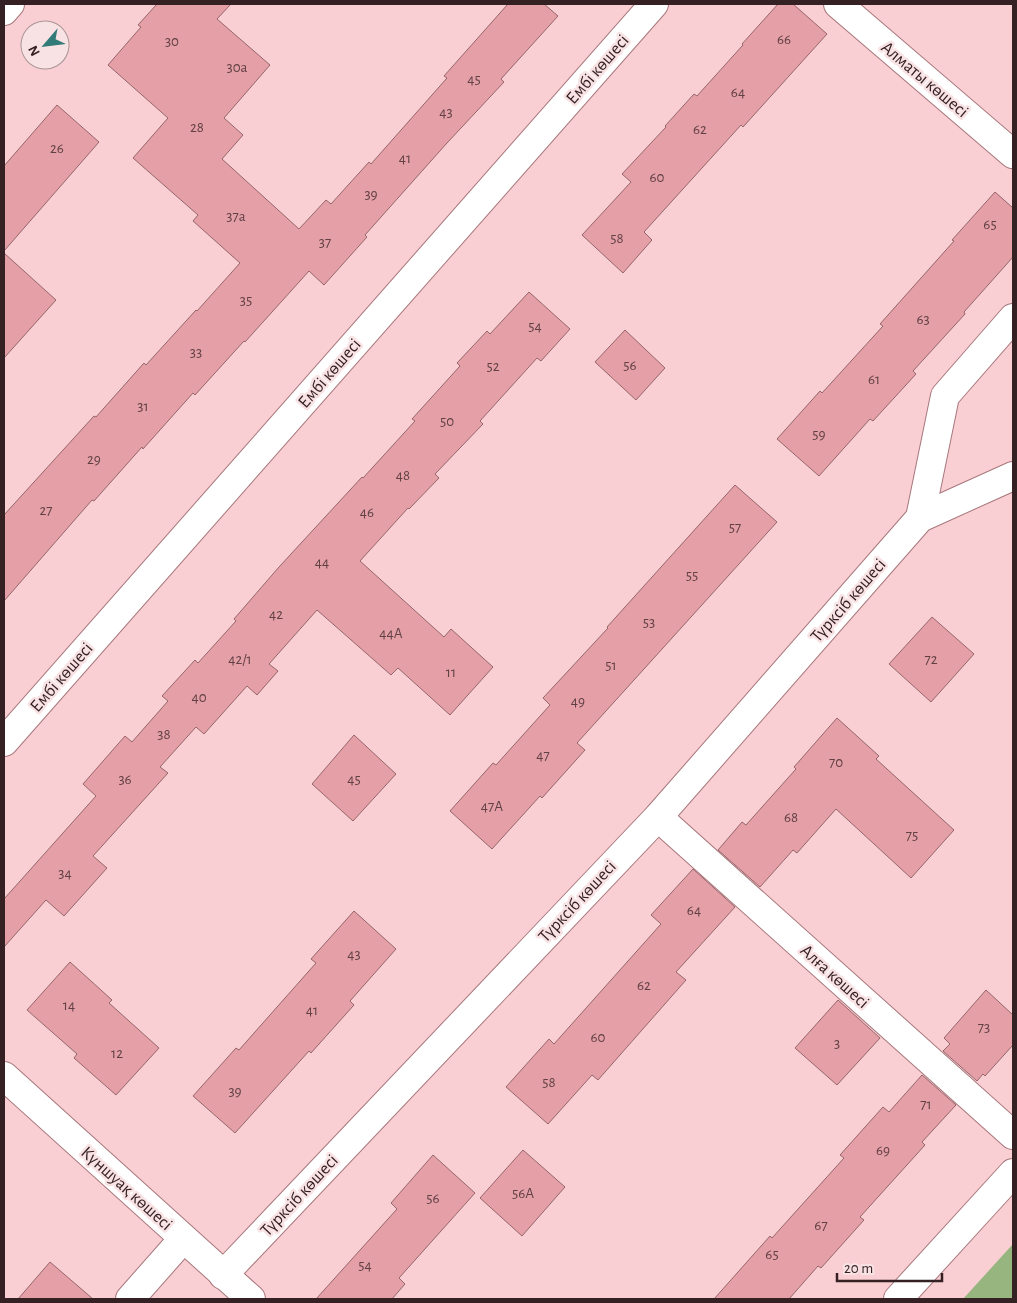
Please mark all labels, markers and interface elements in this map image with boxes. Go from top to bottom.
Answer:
north arrow [20,20,70,70]
street label: Ембі көшесі [562,31,633,108]
house number: 66 [777,32,791,47]
house number: 30 [165,34,179,49]
street label: Алматы көшесі [877,38,971,121]
text: N [26,43,43,58]
house number: 30а [227,60,248,75]
house number: 45 [467,72,481,87]
house number: 64 [731,85,745,100]
house number: 43 [439,105,453,120]
house number: 28 [190,120,204,135]
house number: 62 [693,122,707,137]
house number: 26 [50,141,64,156]
house number: 41 [399,151,411,166]
house number: 60 [650,170,665,185]
house number: 39 [364,187,378,202]
house number: 37а [226,209,246,224]
house number: 65 [983,217,997,232]
house number: 58 [610,231,624,246]
house number: 37 [319,235,331,250]
house number: 35 [240,293,252,308]
house number: 63 [916,312,930,327]
house number: 54 [528,319,542,334]
street label: Ембі көшесі [294,335,365,412]
house number: 33 [190,345,202,360]
house number: 56 [623,358,637,373]
house number: 52 [486,359,500,374]
house number: 61 [868,372,880,387]
house number: 31 [137,399,149,414]
house number: 50 [440,414,454,429]
house number: 59 [812,427,826,442]
house number: 29 [87,452,101,467]
house number: 48 [396,468,410,483]
house number: 27 [39,503,53,518]
house number: 46 [360,505,374,520]
house number: 57 [729,520,741,535]
house number: 44 [315,555,329,570]
street label: Түрксіб көшесі [807,555,890,646]
house number: 55 [686,568,698,583]
house number: 42 [269,607,283,622]
house number: 53 [643,615,655,630]
house number: 44А [379,626,403,641]
street label: Ембі көшесі [26,639,97,716]
house number: 42/1 [228,652,252,667]
house number: 72 [924,652,938,667]
house number: 51 [605,658,617,673]
house number: 11 [446,665,456,680]
house number: 40 [191,690,207,705]
house number: 49 [571,694,585,709]
house number: 38 [157,727,171,742]
house number: 47 [536,748,550,763]
house number: 70 [829,755,843,770]
house number: 36 [118,772,132,787]
house number: 45 [347,772,361,787]
house number: 47А [481,799,503,814]
house number: 68 [784,810,798,825]
house number: 75 [906,828,918,843]
street label: Түрксіб көшесі [535,857,620,946]
house number: 34 [58,866,72,881]
house number: 64 [687,903,701,918]
street label: Алға көшесі [797,941,872,1012]
house number: 43 [347,947,361,962]
house number: 62 [637,978,651,993]
house number: 14 [63,998,75,1013]
house number: 41 [306,1003,318,1018]
house number: 73 [978,1020,990,1035]
house number: 60 [591,1030,606,1045]
house number: 3 [834,1036,840,1051]
house number: 12 [111,1046,123,1061]
house number: 58 [542,1075,556,1090]
house number: 39 [228,1084,242,1099]
house number: 71 [920,1097,932,1112]
street label: Күншуақ көшесі [77,1143,175,1234]
house number: 69 [876,1143,890,1158]
street label: Түрксіб көшесі [257,1151,342,1240]
house number: 56А [512,1186,534,1201]
house number: 56 [426,1191,440,1206]
house number: 67 [814,1218,828,1233]
house number: 65 [765,1247,779,1262]
scale bar [837,1250,942,1282]
house number: 54 [358,1258,372,1273]
text: 20 m [844,1261,873,1276]

